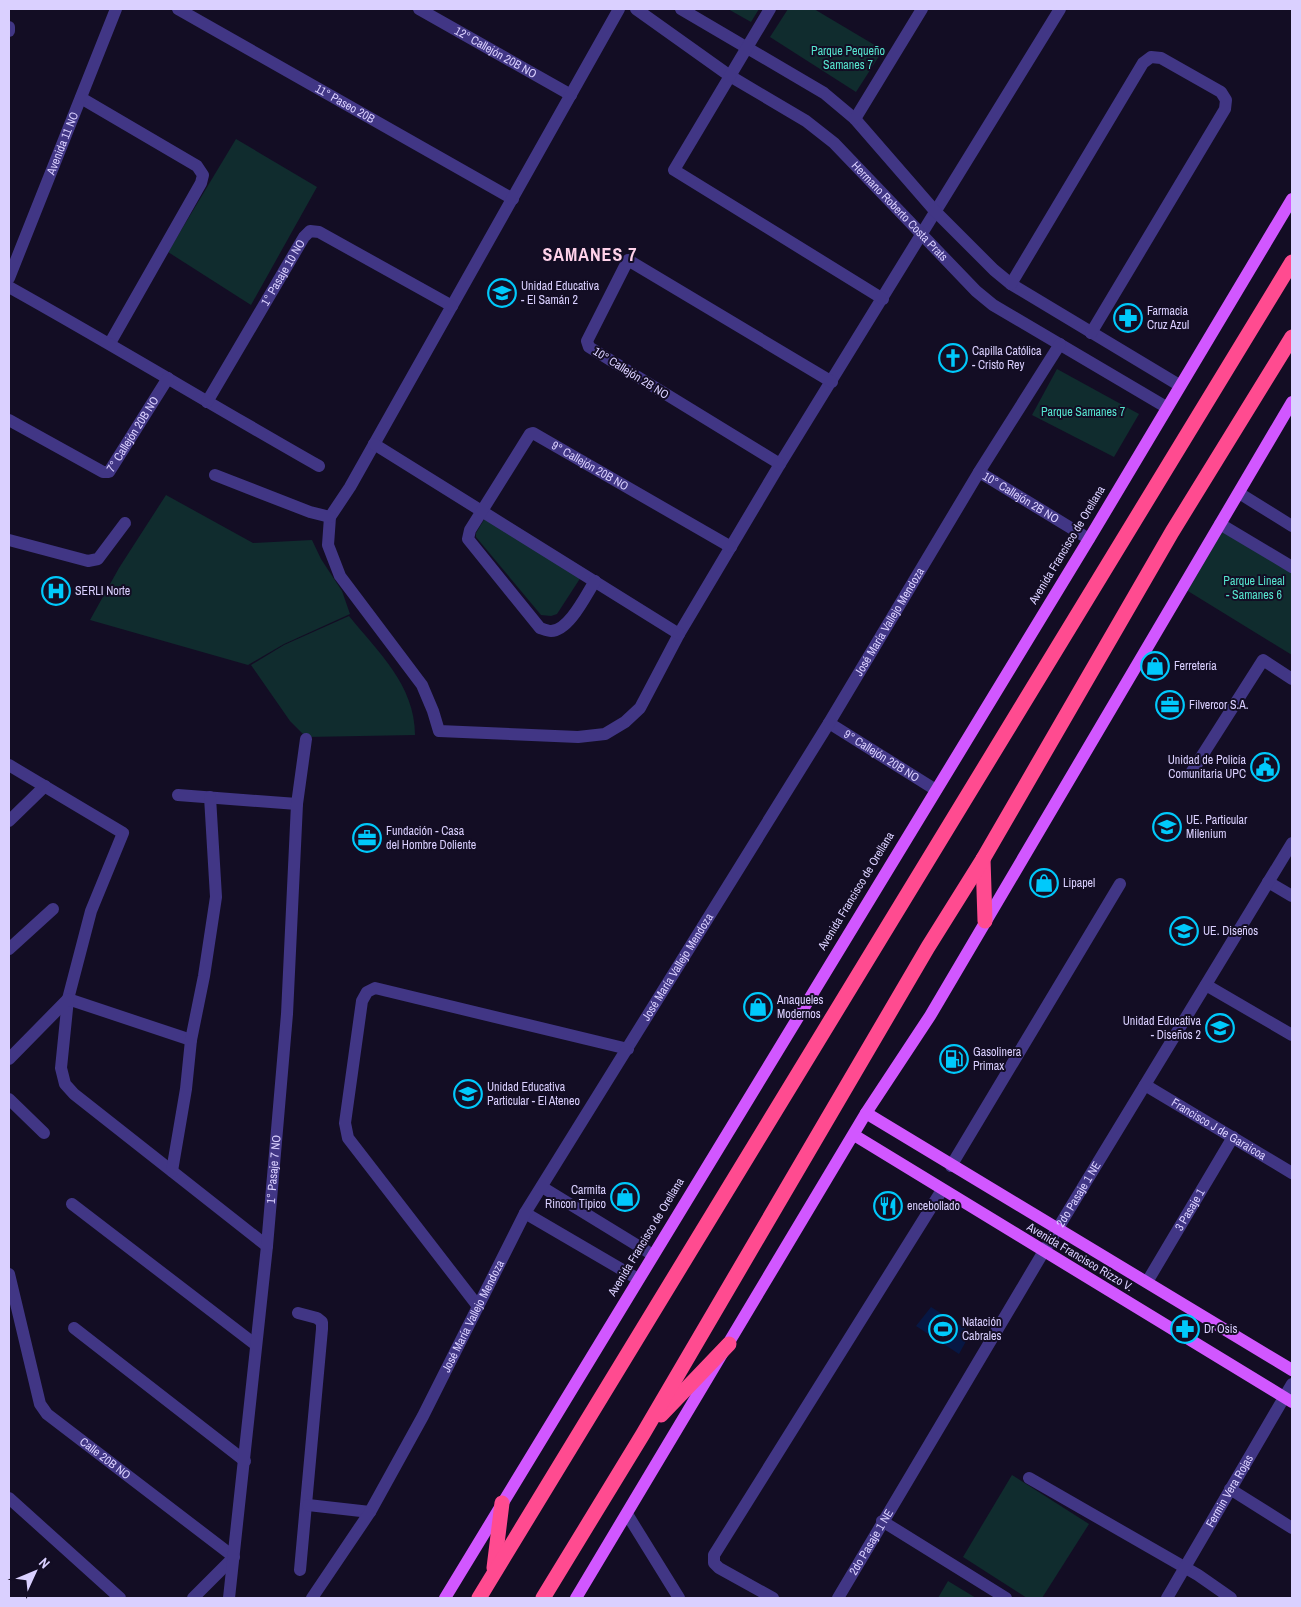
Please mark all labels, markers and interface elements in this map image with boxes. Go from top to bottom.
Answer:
street label: 12° Callejón 20B NO [452,23,540,82]
park label: Parque Pequeño Samanes 7 [811,43,885,73]
street label: 11° Paseo 20B [312,80,378,127]
street label: Avenida 11 NO [42,109,82,178]
street label: Hermano Roberto Costa Prats [848,158,951,265]
street label: 1° Pasaje 10 NO [257,236,309,309]
district label: SAMANES 7 [542,242,638,267]
school or university icon: Unidad Educativa - El Samán 2 [487,278,517,308]
place label: Unidad Educativa - El Samán 2 [521,278,600,308]
pharmacy icon: Farmacia Cruz Azul [1113,303,1143,333]
place label: Farmacia Cruz Azul [1147,303,1189,333]
street label: 10° Callejón 2B NO [590,343,672,403]
church icon: Capilla Católica - Cristo Rey [938,343,968,373]
place label: Capilla Católica - Cristo Rey [972,343,1042,373]
street label: 7° Callejón 20B NO [103,393,163,475]
park label: Parque Samanes 7 [1041,404,1126,420]
street label: 9° Callejón 20B NO [549,437,632,494]
street label: 10° Callejón 2B NO [980,468,1062,527]
street label: Avenida Francisco de Orellana [1025,482,1109,608]
street label: José María Vallejo Mendoza [851,564,928,679]
park label: Parque Lineal - Samanes 6 [1223,573,1285,603]
hospital icon: SERLI Norte [41,576,71,606]
place label: SERLI Norte [75,583,130,599]
shop icon: Ferretería [1140,651,1170,681]
place label: Ferretería [1174,658,1217,674]
office icon: Filvercor S.A. [1155,690,1185,720]
place label: Filvercor S.A. [1189,697,1249,713]
street label: 9° Callejón 20B NO [841,726,923,786]
place label: Unidad de Policía Comunitaria UPC [1168,752,1247,782]
public building icon: Unidad de Policía Comunitaria UPC [1250,752,1280,782]
school or university icon: UE. Particular Milenium [1152,812,1182,842]
place label: UE. Particular Milenium [1186,812,1248,842]
office icon: Fundación - Casa del Hombre Doliente [352,823,382,853]
place label: Fundación - Casa del Hombre Doliente [386,823,476,853]
street label: Avenida Francisco de Orellana [814,828,898,954]
shop icon: Lipapel [1029,868,1059,898]
place label: Lipapel [1063,875,1095,891]
street label: José María Vallejo Mendoza [638,910,717,1024]
school or university icon: UE. Diseños [1169,916,1199,946]
place label: UE. Diseños [1203,923,1258,939]
shop icon: Anaqueles Modernos [743,992,773,1022]
place label: Anaqueles Modernos [776,992,824,1022]
place label: Unidad Educativa - Diseños 2 [1123,1013,1202,1043]
school or university icon: Unidad Educativa - Diseños 2 [1205,1013,1235,1043]
fuel station icon: Gasolinera Primax [939,1044,969,1074]
place label: Gasolinera Primax [973,1044,1022,1074]
school or university icon: Unidad Educativa Particular - El Ateneo [453,1079,483,1109]
place label: Unidad Educativa Particular - El Ateneo [487,1079,580,1109]
street label: Francisco J de Garaicoa [1168,1095,1270,1164]
street label: 1° Pasaje 7 NO [263,1134,285,1204]
street label: 2do Pasaje 1 NE [1052,1158,1105,1230]
street label: Avenida Francisco de Orellana [604,1174,688,1300]
place label: Carmita Rincon Tipico [545,1182,607,1212]
shop icon: Carmita Rincon Tipico [610,1182,640,1212]
street label: 3 Pasaje 1 [1171,1185,1209,1234]
restaurant icon: encebollado [873,1191,903,1221]
place label: encebollado [907,1198,960,1214]
street label: Avenida Francisco Rizzo V. [1023,1218,1136,1295]
street label: José María Vallejo Mendoza [438,1257,508,1375]
sports icon: Natación Cabrales [928,1314,958,1344]
place label: Natación Cabrales [962,1314,1001,1344]
pharmacy icon: Dr Osis [1170,1314,1200,1344]
place label: Dr Osis [1204,1321,1237,1337]
street label: Calle 20B NO [76,1434,134,1483]
street label: Fermin Vera Rojas [1202,1452,1257,1530]
street label: 2do Pasaje 1 NE [845,1506,897,1578]
north arrow [10,1547,60,1597]
text: N [35,1554,54,1572]

